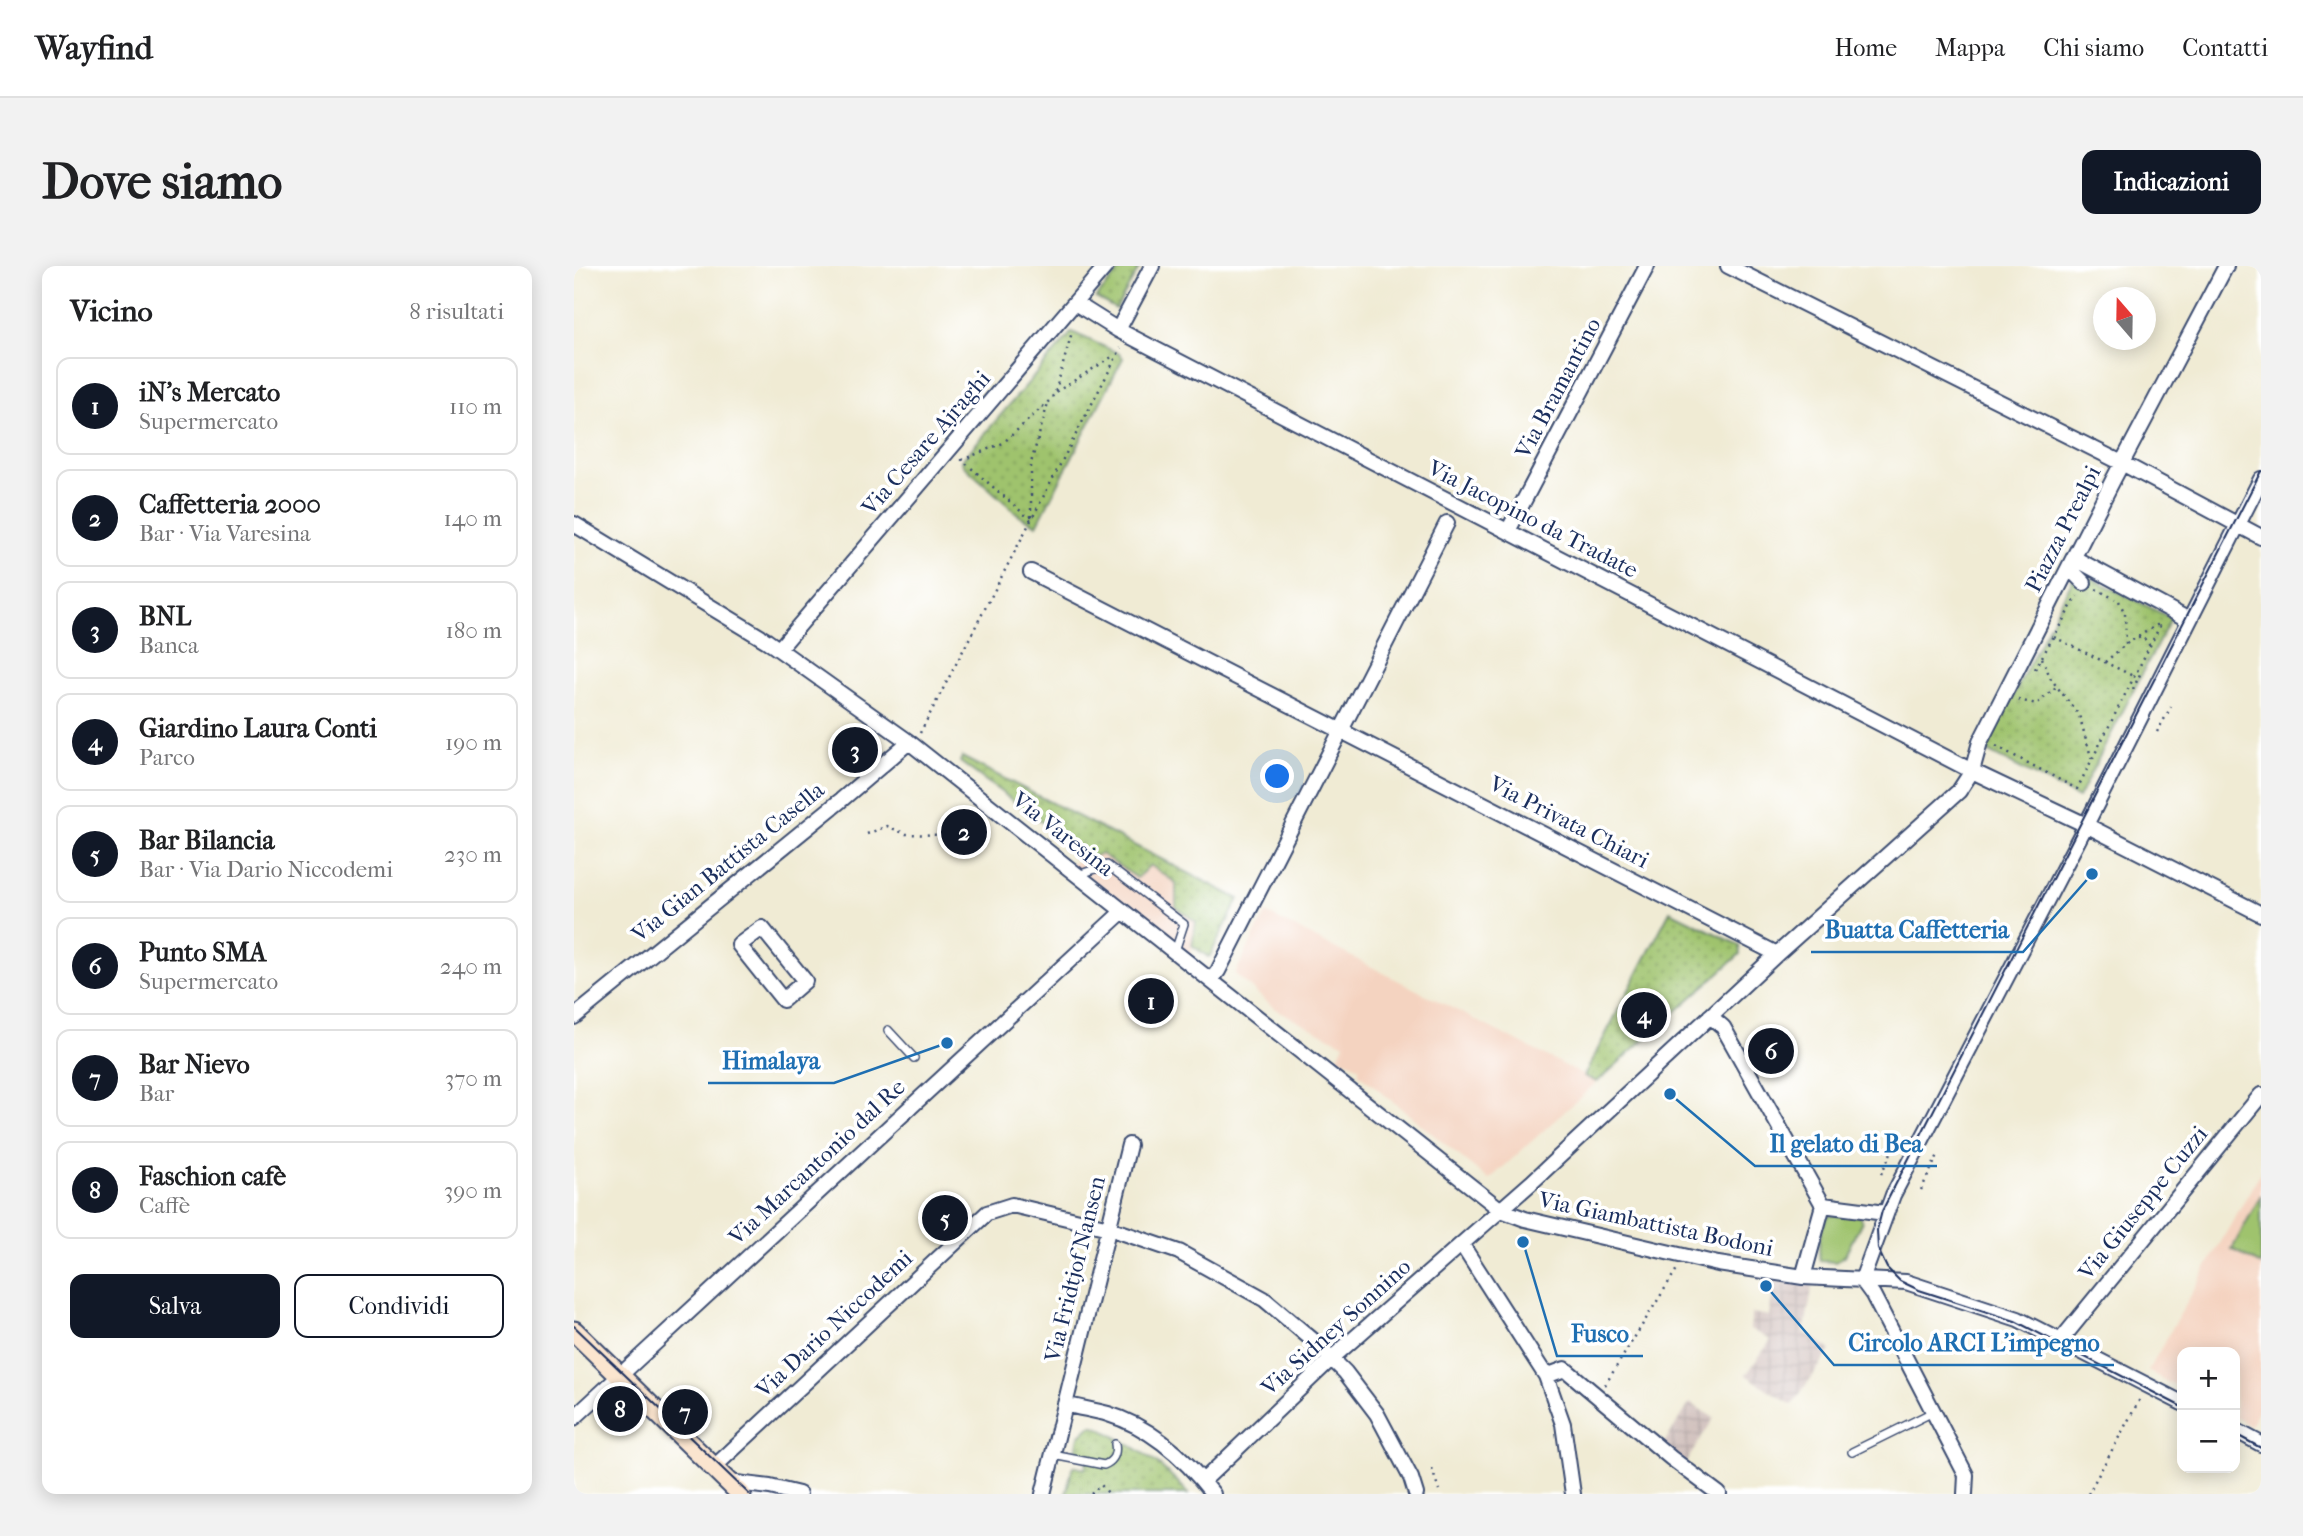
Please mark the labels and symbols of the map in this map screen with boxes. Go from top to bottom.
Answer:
north arrow [2093,287,2156,350]
street label: Via Bramantino [1509,313,1606,464]
street label: Via Cesare Ajraghi [855,365,996,521]
street label: Via Jacopino da Tradate [1423,454,1643,584]
street label: Piazza Prealpi [2020,461,2107,597]
pin: 3 [832,724,878,776]
your location [1260,759,1294,793]
street label: Via Privata Chiari [1484,770,1653,874]
street label: Via Gian Battista Casella [626,776,830,949]
street label: Via Varesina [1006,785,1120,882]
pin: 2 [941,806,987,858]
callout: Buatta Caffetteria [1811,907,2023,952]
text: Buatta Caffetteria [1825,916,2010,944]
pin: 1 [1128,975,1174,1027]
pin: 4 [1621,989,1667,1041]
pin: 6 [1748,1025,1794,1077]
callout: Himalaya [708,1038,834,1083]
text: Himalaya [722,1047,821,1075]
street label: Via Marcantonio dal Re [723,1073,911,1251]
callout: Il gelato di Bea [1755,1121,1937,1166]
street label: Via Giuseppe Cuzzi [2072,1121,2213,1286]
text: Il gelato di Bea [1769,1130,1924,1158]
street label: Via Fridtjof Nansen [1039,1173,1111,1366]
street label: Via Giambattista Bodoni [1535,1186,1776,1262]
pin: 5 [922,1192,968,1244]
street label: Via Dario Niccodemi [749,1244,918,1404]
street label: Via Sidney Sonnino [1255,1253,1416,1402]
callout: Fusco [1557,1311,1643,1356]
text: Fusco [1570,1320,1629,1348]
callout: Circolo ARCI L'impegno [1834,1320,2114,1365]
text: Circolo ARCI L'impegno [1848,1329,2100,1357]
pin: 8 [597,1383,643,1435]
pin: 7 [662,1386,708,1438]

